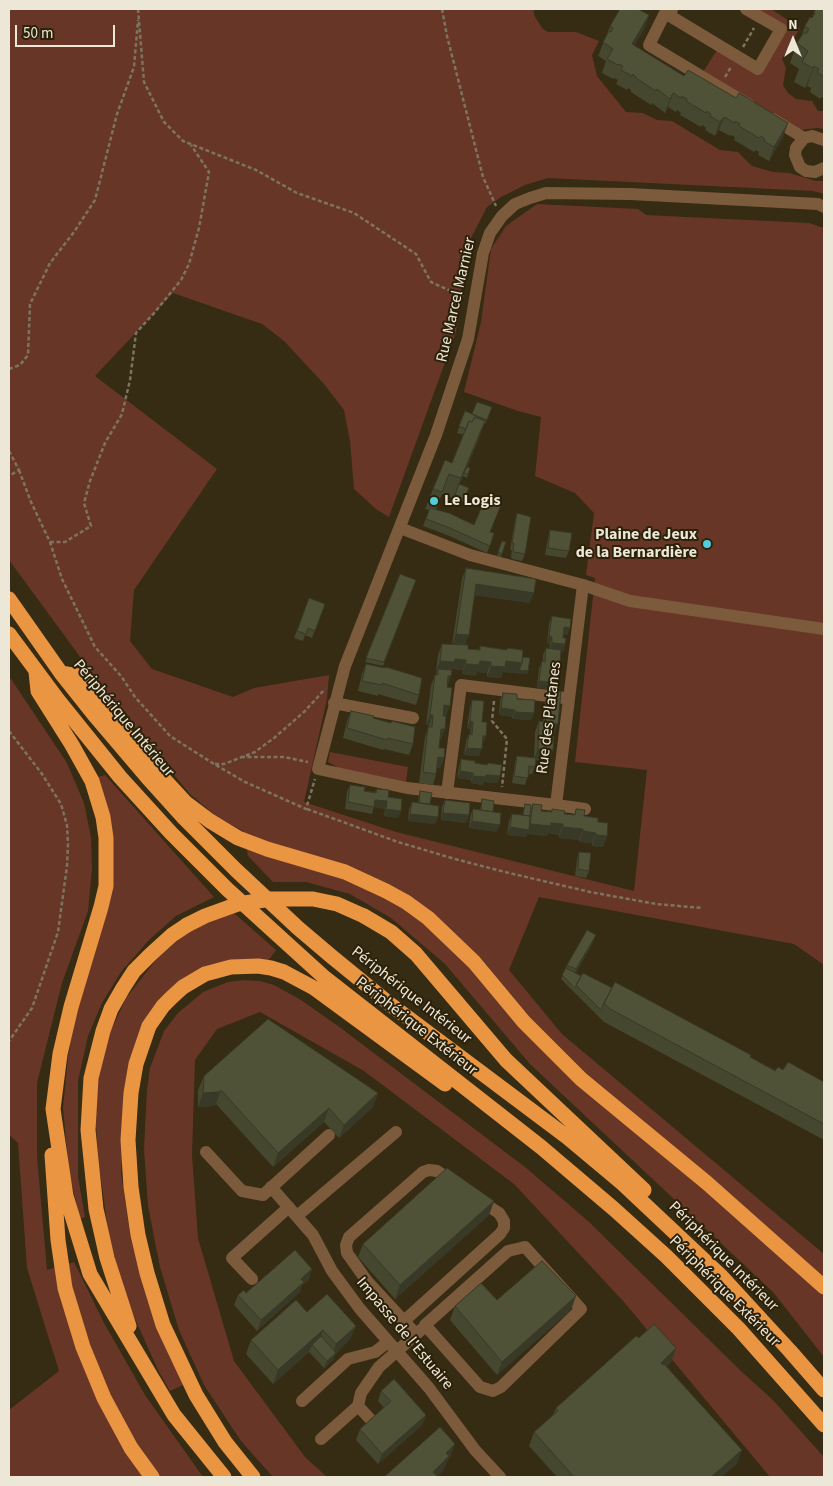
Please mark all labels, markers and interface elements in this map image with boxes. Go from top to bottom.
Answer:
scale bar [18,15,118,47]
north arrow [768,15,818,65]
text: N [788,15,798,35]
text: 50 m [23,23,53,44]
street label: Rue Marcel Marnier [433,236,481,364]
place label: Le Logis [444,491,501,511]
marker: Le Logis [428,495,440,507]
place label: Plaine de Jeux de la Bernardière [576,525,697,563]
marker: Plaine de Jeux de la Bernardière [701,538,713,550]
street label: Périphérique Intérieur [68,656,178,782]
street label: Rue des Platanes [534,661,566,775]
street label: Périphérique Intérieur [347,943,475,1049]
street label: Périphérique Extérieur [351,973,481,1081]
street label: Périphérique Intérieur [664,1198,782,1316]
street label: Périphérique Extérieur [664,1232,784,1352]
street label: Impasse de l'Estuaire [351,1274,457,1394]

